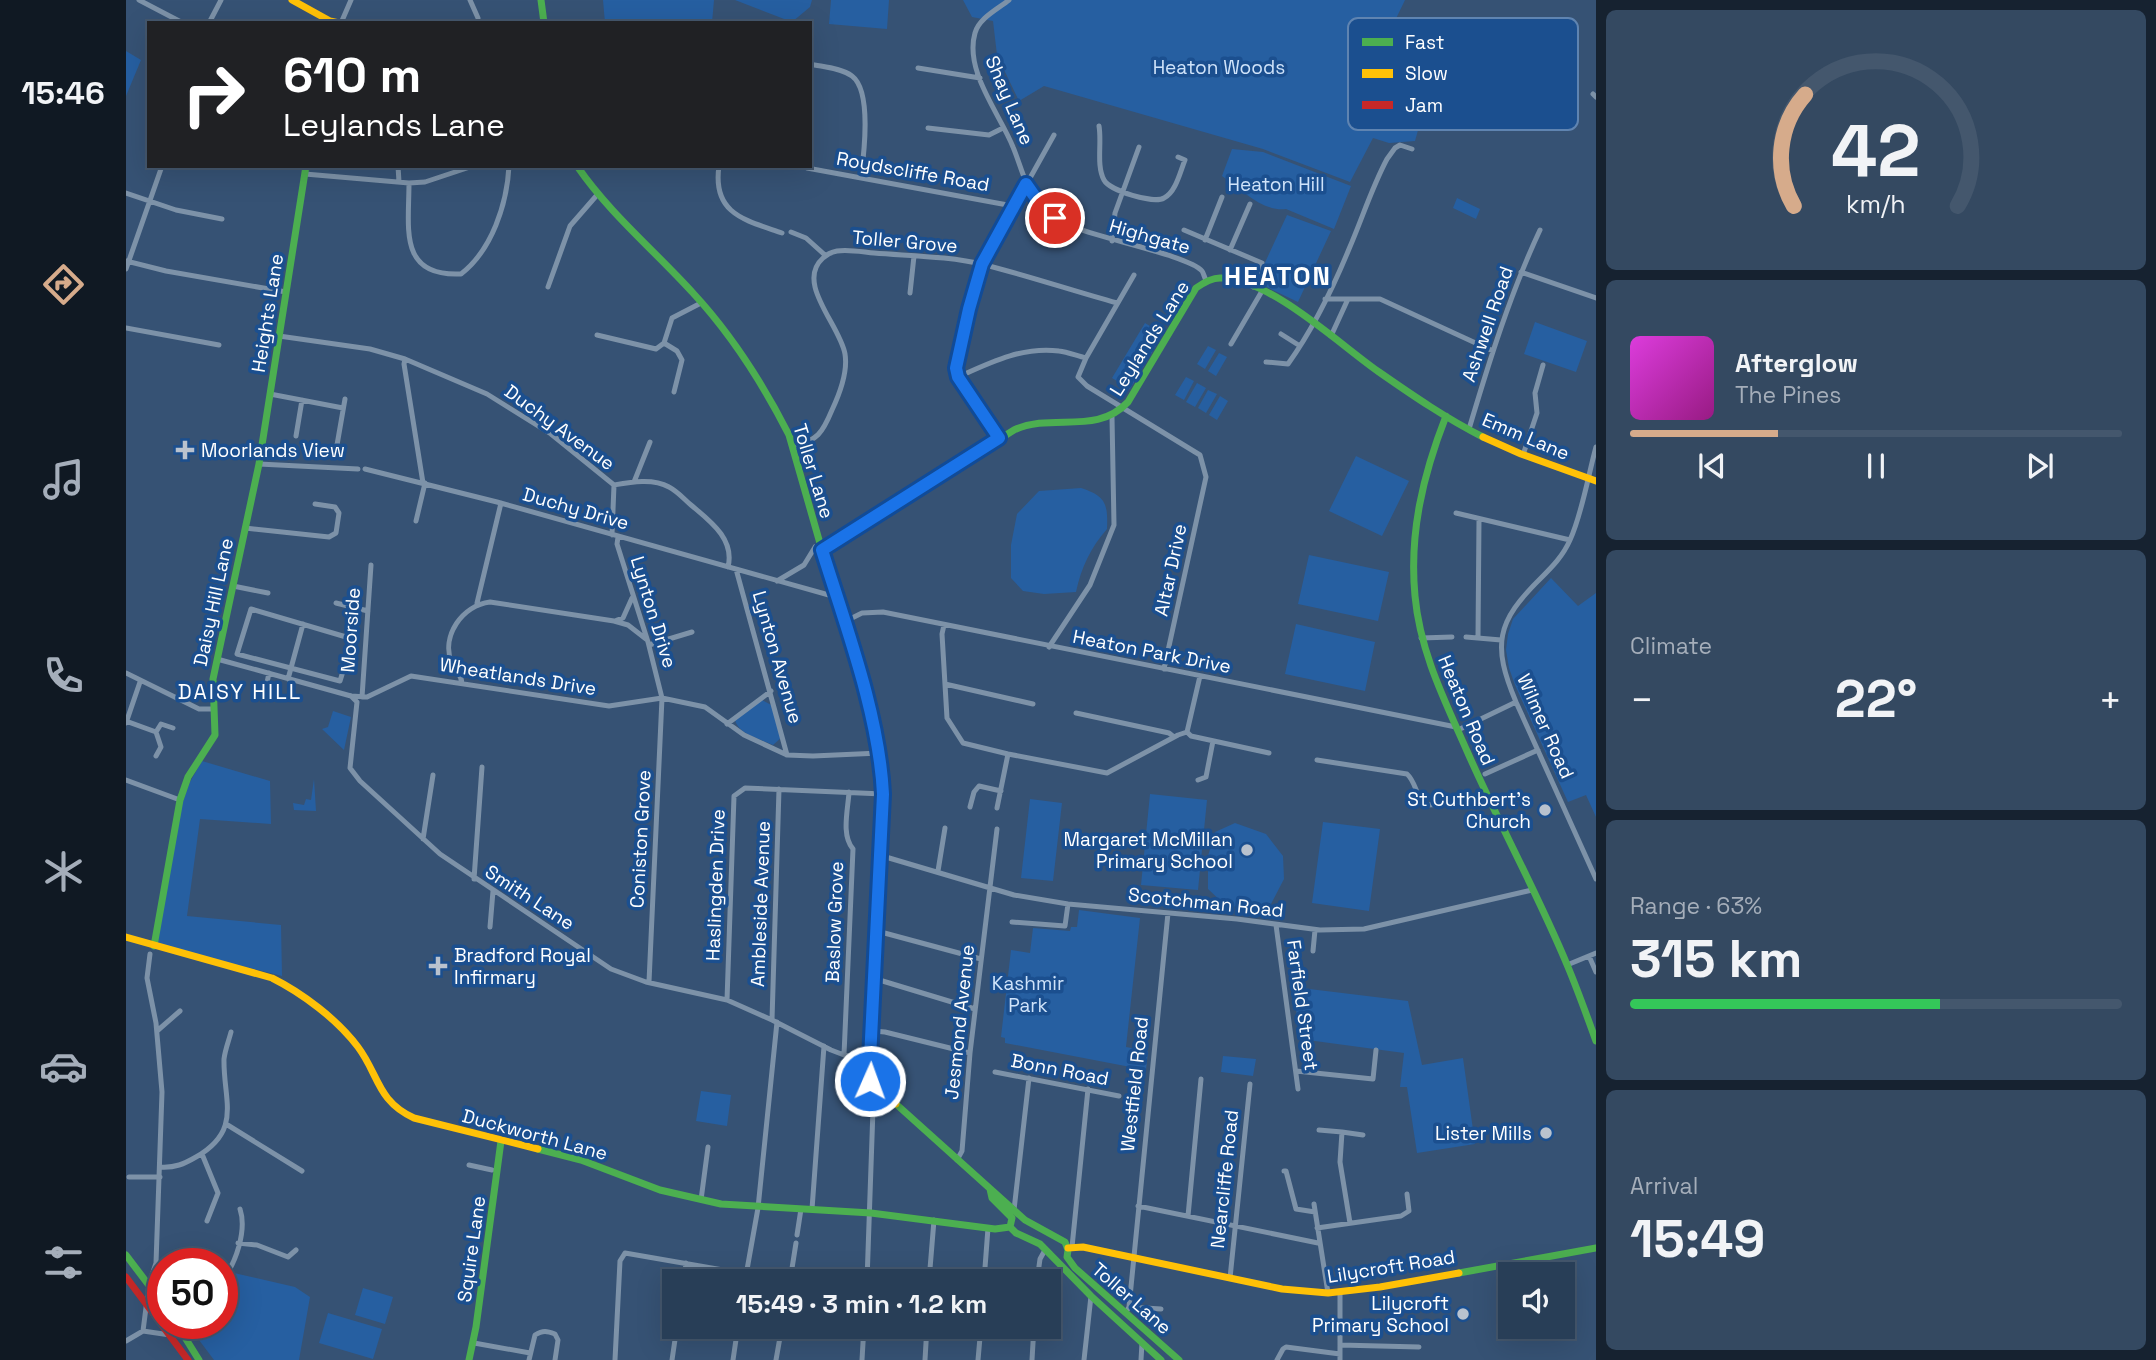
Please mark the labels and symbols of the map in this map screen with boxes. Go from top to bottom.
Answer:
legend [1348,18,1578,130]
text: Fast [1405,30,1445,55]
street label: Shay Lane [980,52,1040,149]
park label: Heaton Woods [1153,55,1285,80]
text: Slow [1405,61,1448,86]
text: Jam [1405,93,1443,118]
street label: Roydscliffe Road [834,146,991,197]
park label: Heaton Hill [1227,172,1325,197]
pin [1025,188,1085,248]
street label: Highgate [1106,213,1193,260]
street label: Toller Grove [851,224,959,259]
street label: Heights Lane [246,252,289,374]
district label: HEATON [1224,259,1332,293]
street label: Ashwell Road [1456,263,1519,385]
street label: Leylands Lane [1104,276,1195,401]
street label: Duchy Avenue [500,379,620,476]
street label: Emm Lane [1478,407,1573,466]
street label: Toller Lane [787,421,840,522]
place label: Moorlands View [201,438,345,463]
marker: Moorlands View [175,440,195,460]
street label: Duchy Drive [520,481,632,536]
street label: Altar Drive [1149,522,1192,619]
street label: Daisy Hill Lane [188,536,239,668]
street label: Lynton Drive [625,553,682,671]
street label: Moorside [335,587,366,673]
street label: Lynton Avenue [747,588,808,726]
street label: Heaton Park Drive [1071,624,1233,679]
street label: Heaton Road [1432,651,1501,769]
street label: Wheatlands Drive [438,652,598,701]
street label: Wilmer Road [1511,670,1580,783]
district label: DAISY HILL [178,678,302,705]
street label: Coniston Grove [624,769,657,909]
place label: St Cuthbert's Church [1407,787,1531,834]
marker: St Cuthbert's Church [1537,802,1553,818]
street label: Haslingden Drive [700,809,731,961]
street label: Ambleside Avenue [745,820,776,988]
place label: Margaret McMillan Primary School [1064,827,1233,874]
marker: Margaret McMillan Primary School [1239,842,1255,858]
street label: Smith Lane [480,859,579,936]
street label: Baslow Grove [820,861,849,983]
street label: Scotchman Road [1127,882,1285,923]
street label: Farfield Street [1281,938,1324,1072]
place label: Bradford Royal Infirmary [454,943,591,990]
street label: Jesmond Avenue [939,943,980,1101]
marker: Bradford Royal Infirmary [428,956,448,976]
park label: Kashmir Park [992,971,1064,1018]
street label: Westfield Road [1115,1015,1154,1153]
position arrow [833,1044,907,1118]
street label: Bonn Road [1009,1048,1111,1091]
street label: Duckworth Lane [460,1103,610,1166]
street label: Nearcliffe Road [1205,1109,1244,1250]
place label: Lister Mills [1435,1121,1532,1146]
marker: Lister Mills [1538,1125,1554,1141]
street label: Squire Lane [452,1194,491,1304]
street label: Lilycroft Road [1325,1244,1457,1289]
speed limit sign: 50 [147,1248,238,1339]
street label: Toller Lane [1087,1257,1177,1340]
place label: Lilycroft Primary School [1312,1291,1449,1338]
marker: Lilycroft Primary School [1455,1306,1471,1322]

